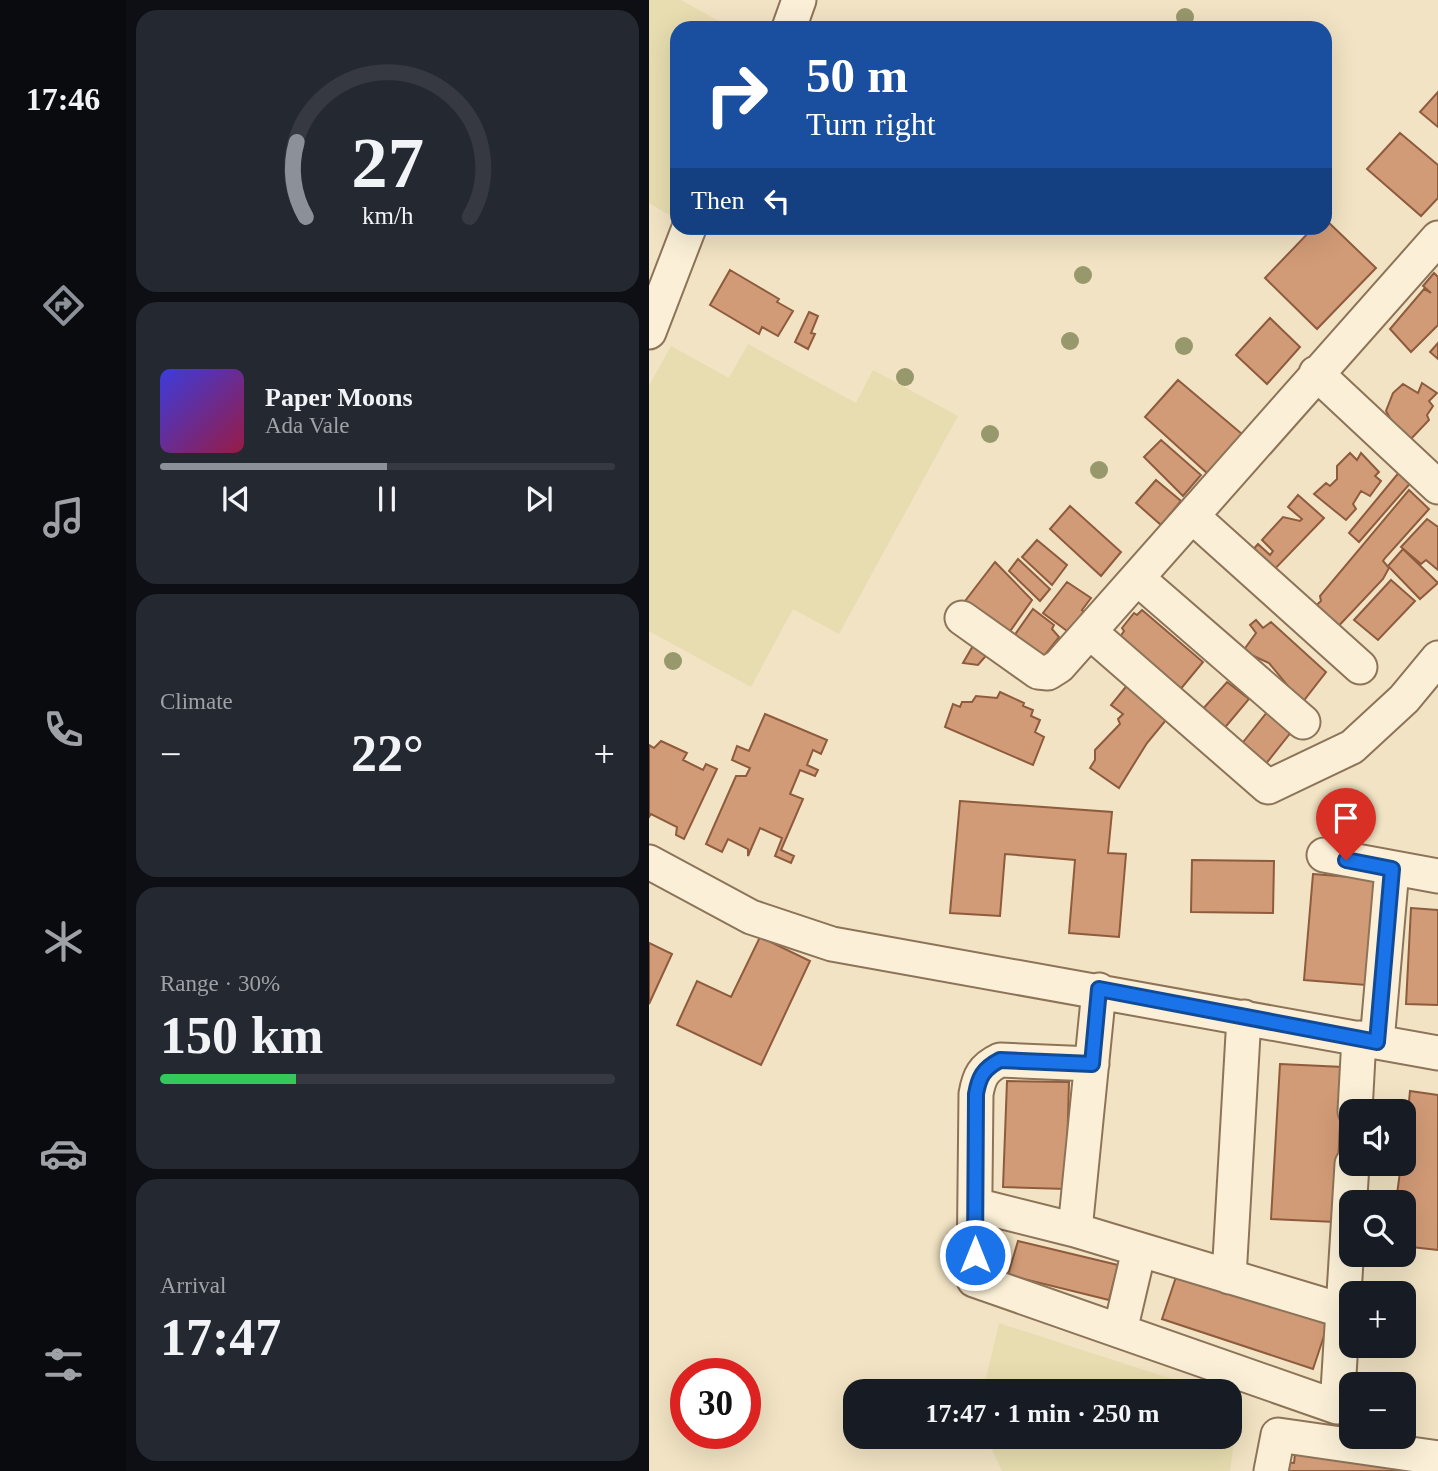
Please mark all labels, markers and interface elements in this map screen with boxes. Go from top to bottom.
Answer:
text: 50 m [806,48,908,103]
icon: right [691,49,782,140]
text: 17:46 [26,81,100,117]
text: Turn right [806,106,936,142]
text: 27 [351,122,424,203]
icon: left [758,182,796,220]
text: Then [691,186,744,215]
text: km/h [362,202,414,229]
icon: directions [39,281,88,330]
text: Paper Moons [265,383,413,412]
text: Ada Vale [265,413,350,438]
icon: previous [217,480,255,518]
icon: pause [368,480,406,518]
icon: next [520,480,558,518]
icon: music [39,493,88,542]
text: Climate [160,689,233,714]
icon: phone [39,705,88,754]
text: 22° [351,725,424,782]
text: − [160,733,181,775]
text: + [594,733,615,775]
pin [1316,788,1376,860]
icon: arrive [1327,799,1365,837]
icon: climate [39,917,88,966]
text: Range · 30% [160,971,280,996]
text: 150 km [160,1007,323,1064]
map controls [1339,1099,1416,1449]
button: sound [1339,1099,1416,1176]
icon: car [39,1129,88,1178]
button: search [1339,1190,1416,1267]
position arrow [938,1218,1012,1292]
text: Arrival [160,1273,226,1298]
button: + [1339,1281,1416,1358]
text: 17:47 [160,1309,281,1366]
icon: filters [39,1340,88,1389]
speed limit sign: 30 [670,1358,761,1449]
button: − [1339,1372,1416,1449]
text: 17:47 · 1 min · 250 m [926,1399,1160,1428]

